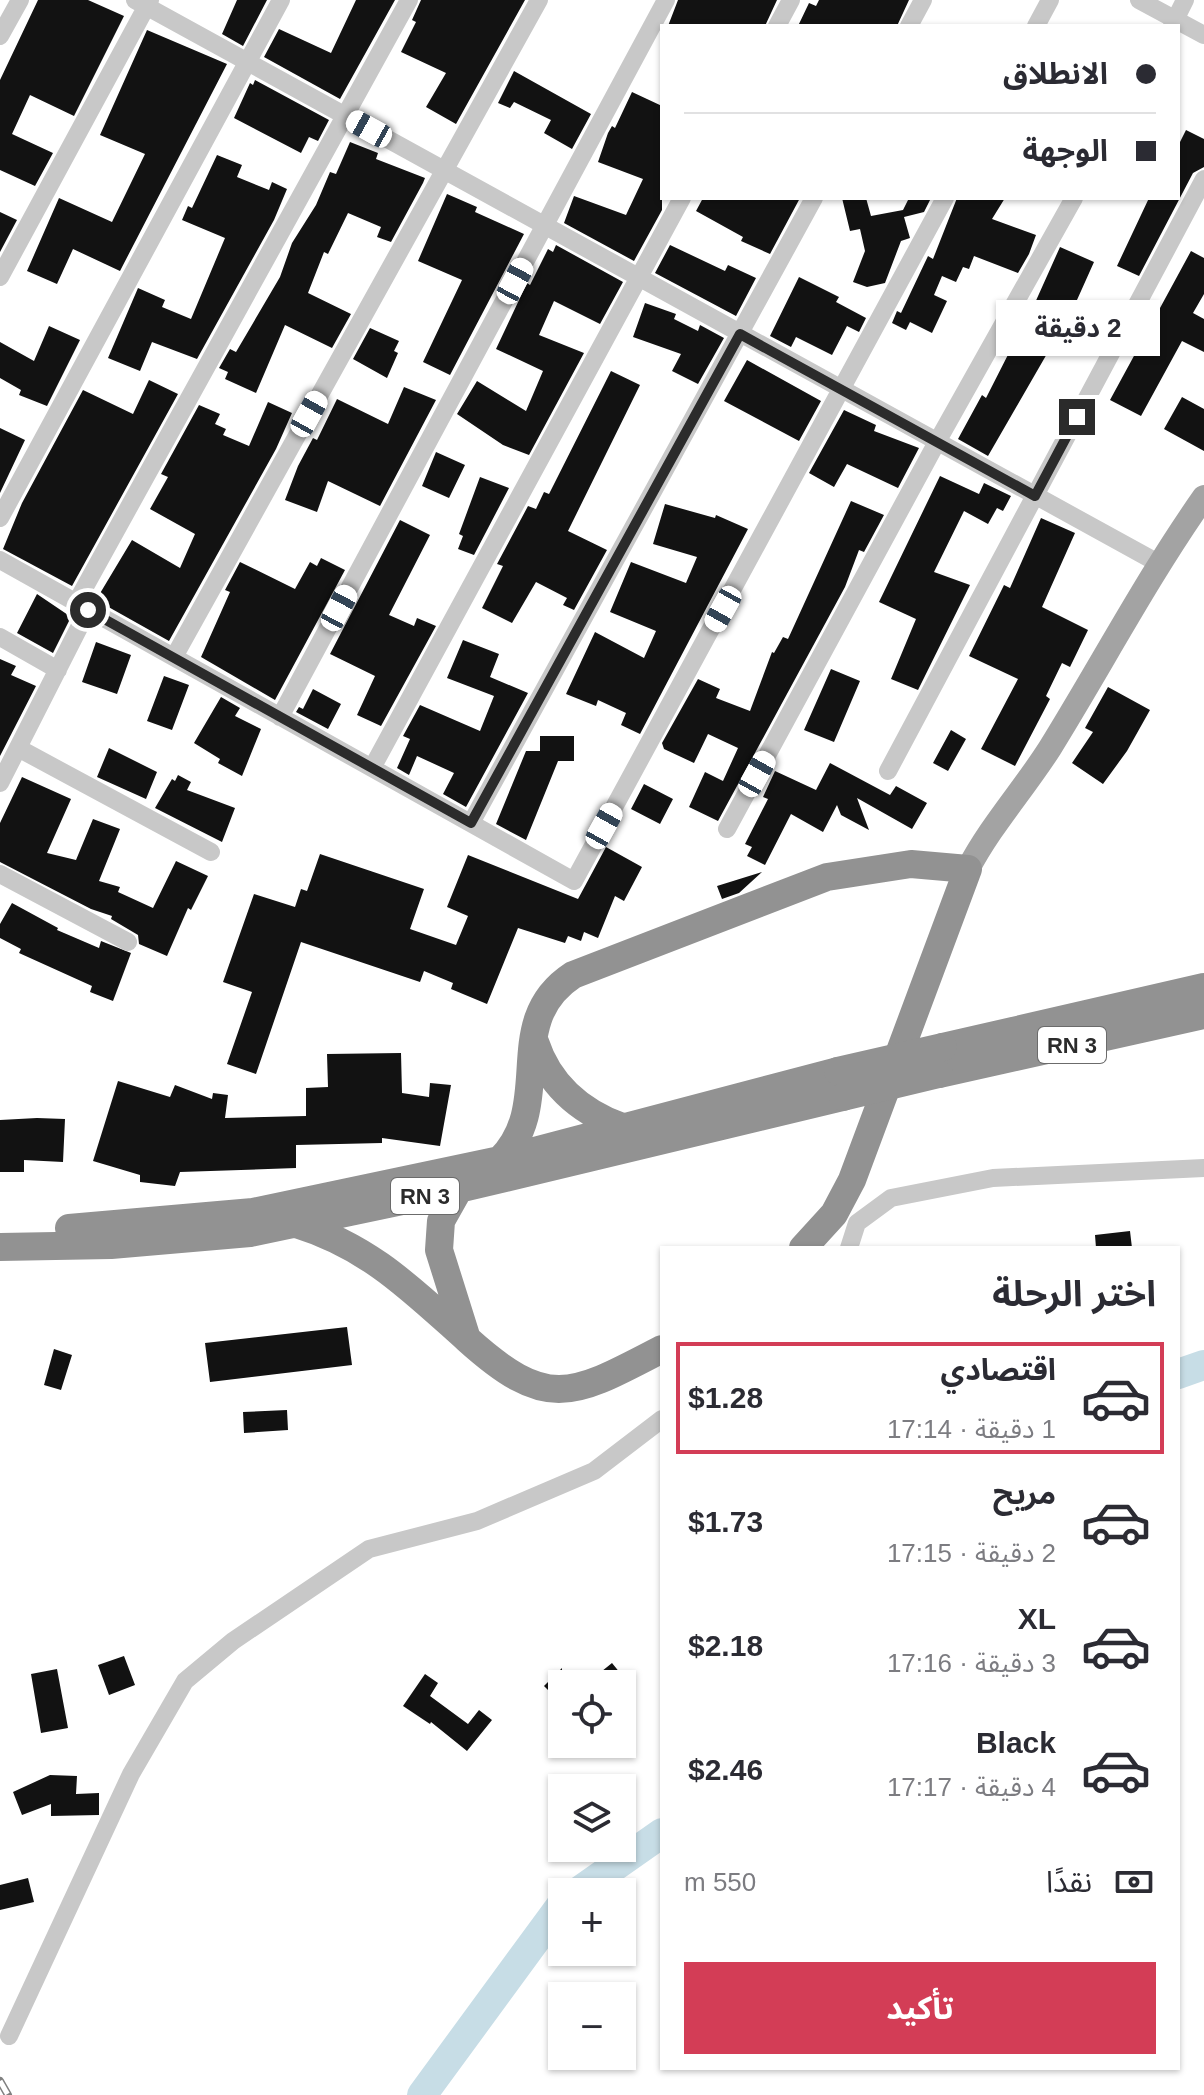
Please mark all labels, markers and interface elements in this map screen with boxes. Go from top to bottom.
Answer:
text: الانطلاق [1003,57,1108,90]
car [342,107,396,151]
text: الوجهة [1023,134,1108,167]
car [493,254,537,308]
callout: 2 دقيقة [995,301,1159,357]
text: 2 دقيقة [1034,313,1122,343]
car [287,387,331,441]
route end [1059,399,1095,435]
car [317,581,361,635]
car [701,582,745,636]
route start [70,592,106,628]
car [735,747,779,801]
car [582,799,626,853]
road number: RN 3 [1038,1027,1106,1063]
road number: RN 3 [391,1178,459,1214]
text: اختر الرحلة [992,1273,1156,1314]
text: اقتصادي [941,1353,1056,1386]
icon: car [1080,1362,1152,1434]
text: $1.28 [688,1381,763,1414]
text: 1 دقيقة · 17:14 [887,1414,1056,1444]
text: مريح [993,1477,1056,1510]
icon: car [1080,1486,1152,1558]
text: $1.73 [688,1505,763,1538]
text: 2 دقيقة · 17:15 [887,1538,1056,1568]
text: XL [1018,1602,1056,1635]
icon: car [1080,1610,1152,1682]
text: $2.18 [688,1629,763,1662]
text: 3 دقيقة · 17:16 [887,1648,1056,1678]
map controls [548,1670,636,2070]
button: locate [548,1670,636,1758]
text: Black [976,1726,1056,1759]
icon: car [1080,1734,1152,1806]
text: $2.46 [688,1753,763,1786]
text: 4 دقيقة · 17:17 [887,1772,1056,1802]
button: layers [548,1774,636,1862]
icon: cash [1112,1860,1156,1904]
text: نقدًا [1046,1865,1092,1898]
text: 550 m [684,1867,756,1897]
button: + [548,1878,636,1966]
button: تأكيد [684,1962,1156,2054]
button: − [548,1982,636,2070]

